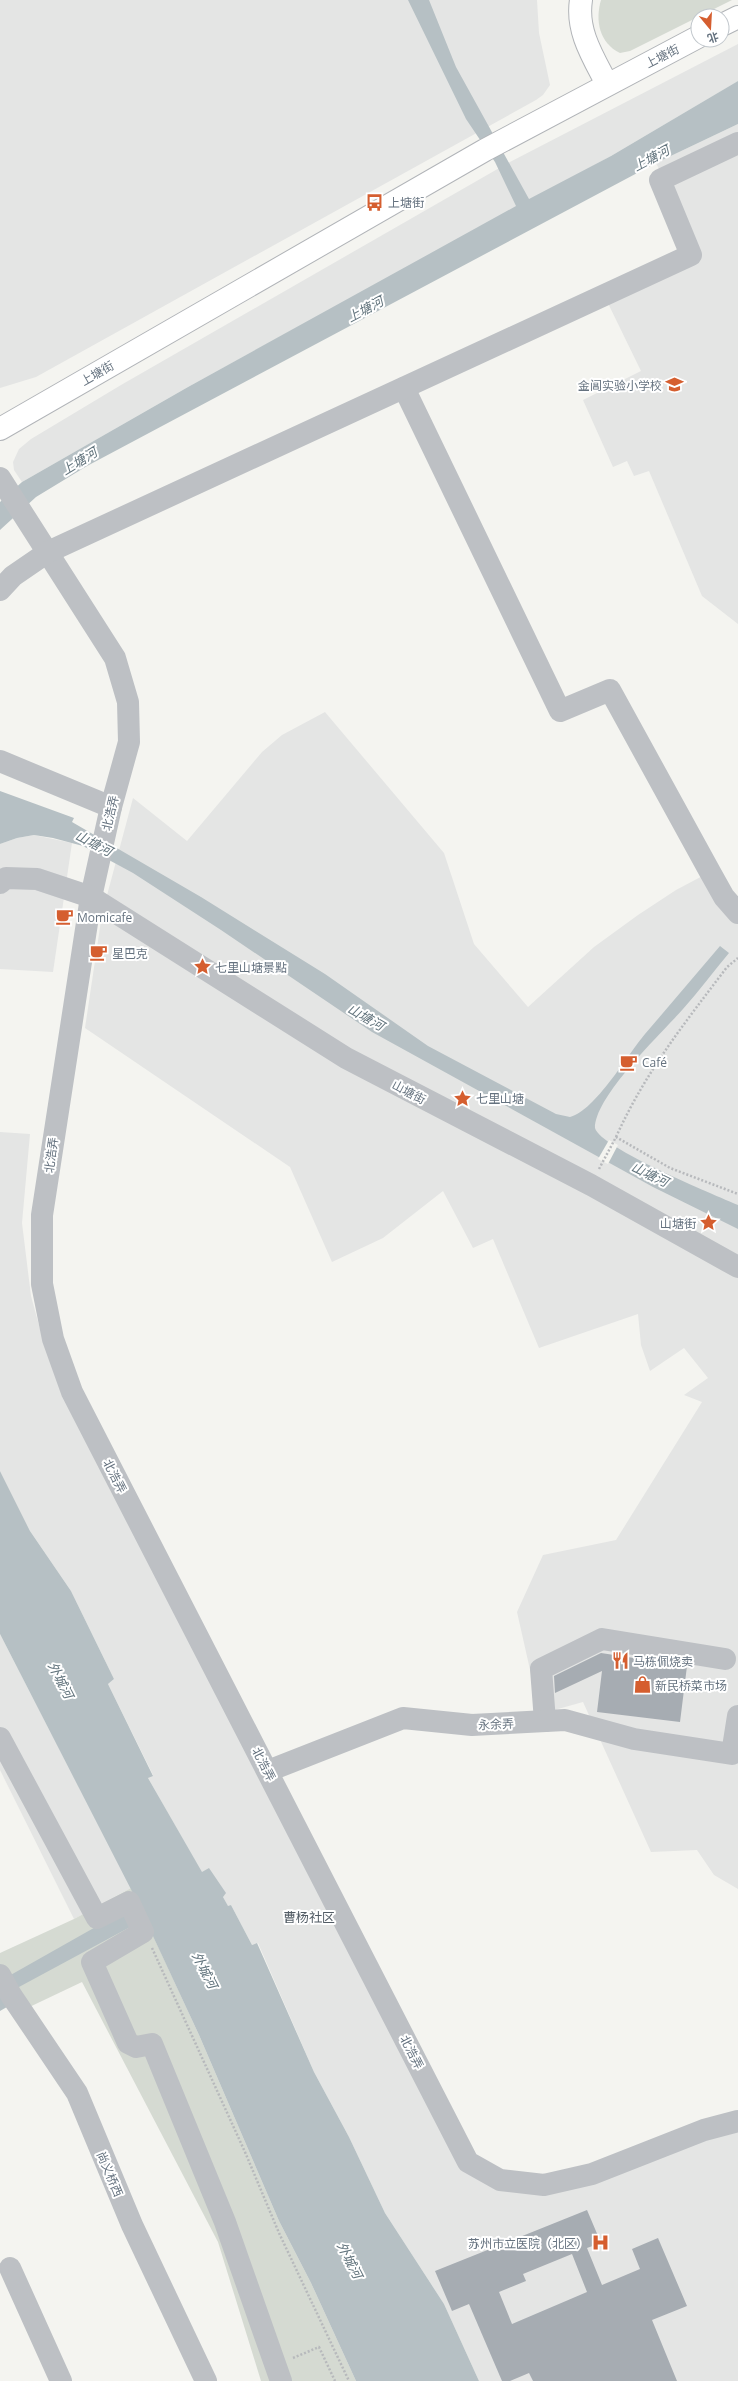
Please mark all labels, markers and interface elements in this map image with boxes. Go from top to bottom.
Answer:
north arrow [690,8,730,48]
text: 北 [706,29,721,47]
street label: 上塘街 [642,40,682,72]
water label: 上塘河 [630,139,675,175]
bus stop icon: 上塘街 [365,192,385,212]
place label: 上塘街 [388,194,424,211]
water label: 上塘河 [344,290,389,326]
street label: 上塘街 [77,357,117,389]
school or university icon: 金阊实验小学校 [665,375,685,395]
place label: 金阊实验小学校 [578,377,662,394]
water label: 上塘河 [58,441,103,479]
street label: 北浩弄 [98,794,122,832]
water label: 山塘河 [73,826,118,861]
cafe icon: Momicafe [54,907,74,927]
place label: Momicafe [77,909,133,926]
cafe icon: 星巴克 [89,943,109,963]
place label: 星巴克 [112,945,148,962]
place icon: 七里山塘景點 [192,957,212,977]
place label: 七里山塘景點 [215,959,287,976]
water label: 山塘河 [345,999,390,1036]
cafe icon: Café [619,1052,639,1072]
place label: Café [642,1054,667,1071]
street label: 山塘街 [389,1076,429,1108]
place icon: 七里山塘 [453,1088,473,1108]
place label: 七里山塘 [476,1090,524,1107]
street label: 北浩弄 [40,1136,62,1174]
water label: 山塘河 [629,1157,674,1192]
place icon: 山塘街 [699,1213,719,1233]
place label: 山塘街 [660,1215,696,1232]
street label: 北浩弄 [99,1456,131,1496]
restaurant icon: 马栋佩烧卖 [610,1651,630,1671]
place label: 马栋佩烧卖 [633,1653,693,1670]
water label: 外城河 [44,1659,79,1704]
shop icon: 新民桥菜市场 [632,1675,652,1695]
place label: 新民桥菜市场 [655,1677,727,1694]
street label: 永余弄 [478,1715,514,1733]
street label: 北浩弄 [248,1744,280,1784]
district label: 曹杨社区 [283,1908,335,1926]
water label: 外城河 [188,1949,223,1994]
street label: 北浩弄 [396,2032,428,2072]
street label: 尚义桥西 [93,2149,127,2199]
hospital icon: 苏州市立医院（北区） [591,2233,611,2253]
place label: 苏州市立医院（北区） [468,2235,588,2252]
water label: 外城河 [333,2239,368,2284]

